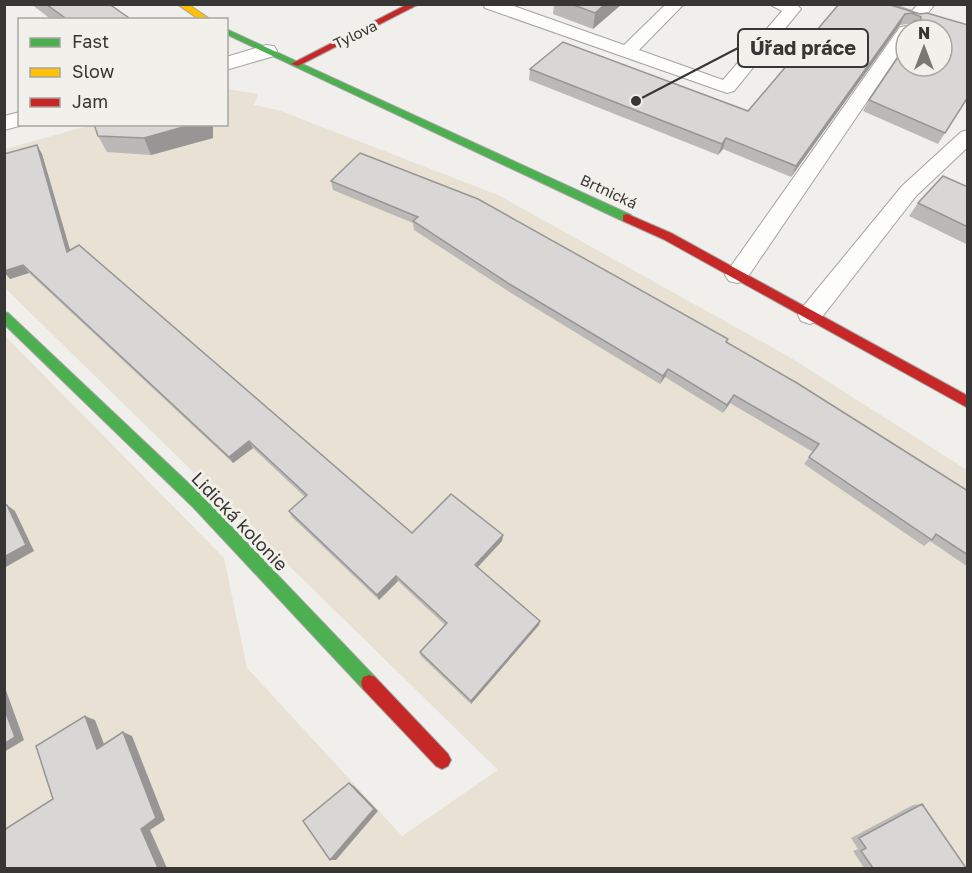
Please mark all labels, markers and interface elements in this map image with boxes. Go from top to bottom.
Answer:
street label: Tylova [330,16,380,52]
legend [18,18,228,126]
north arrow [894,18,954,78]
text: N [918,23,930,43]
callout: Úřad práce [738,29,868,67]
text: Fast [72,30,109,52]
text: Úřad práce [750,35,856,59]
text: Slow [72,60,115,82]
text: Jam [72,90,108,112]
street label: Brtnická [578,170,640,212]
street label: Lidická kolonie [187,467,293,575]

